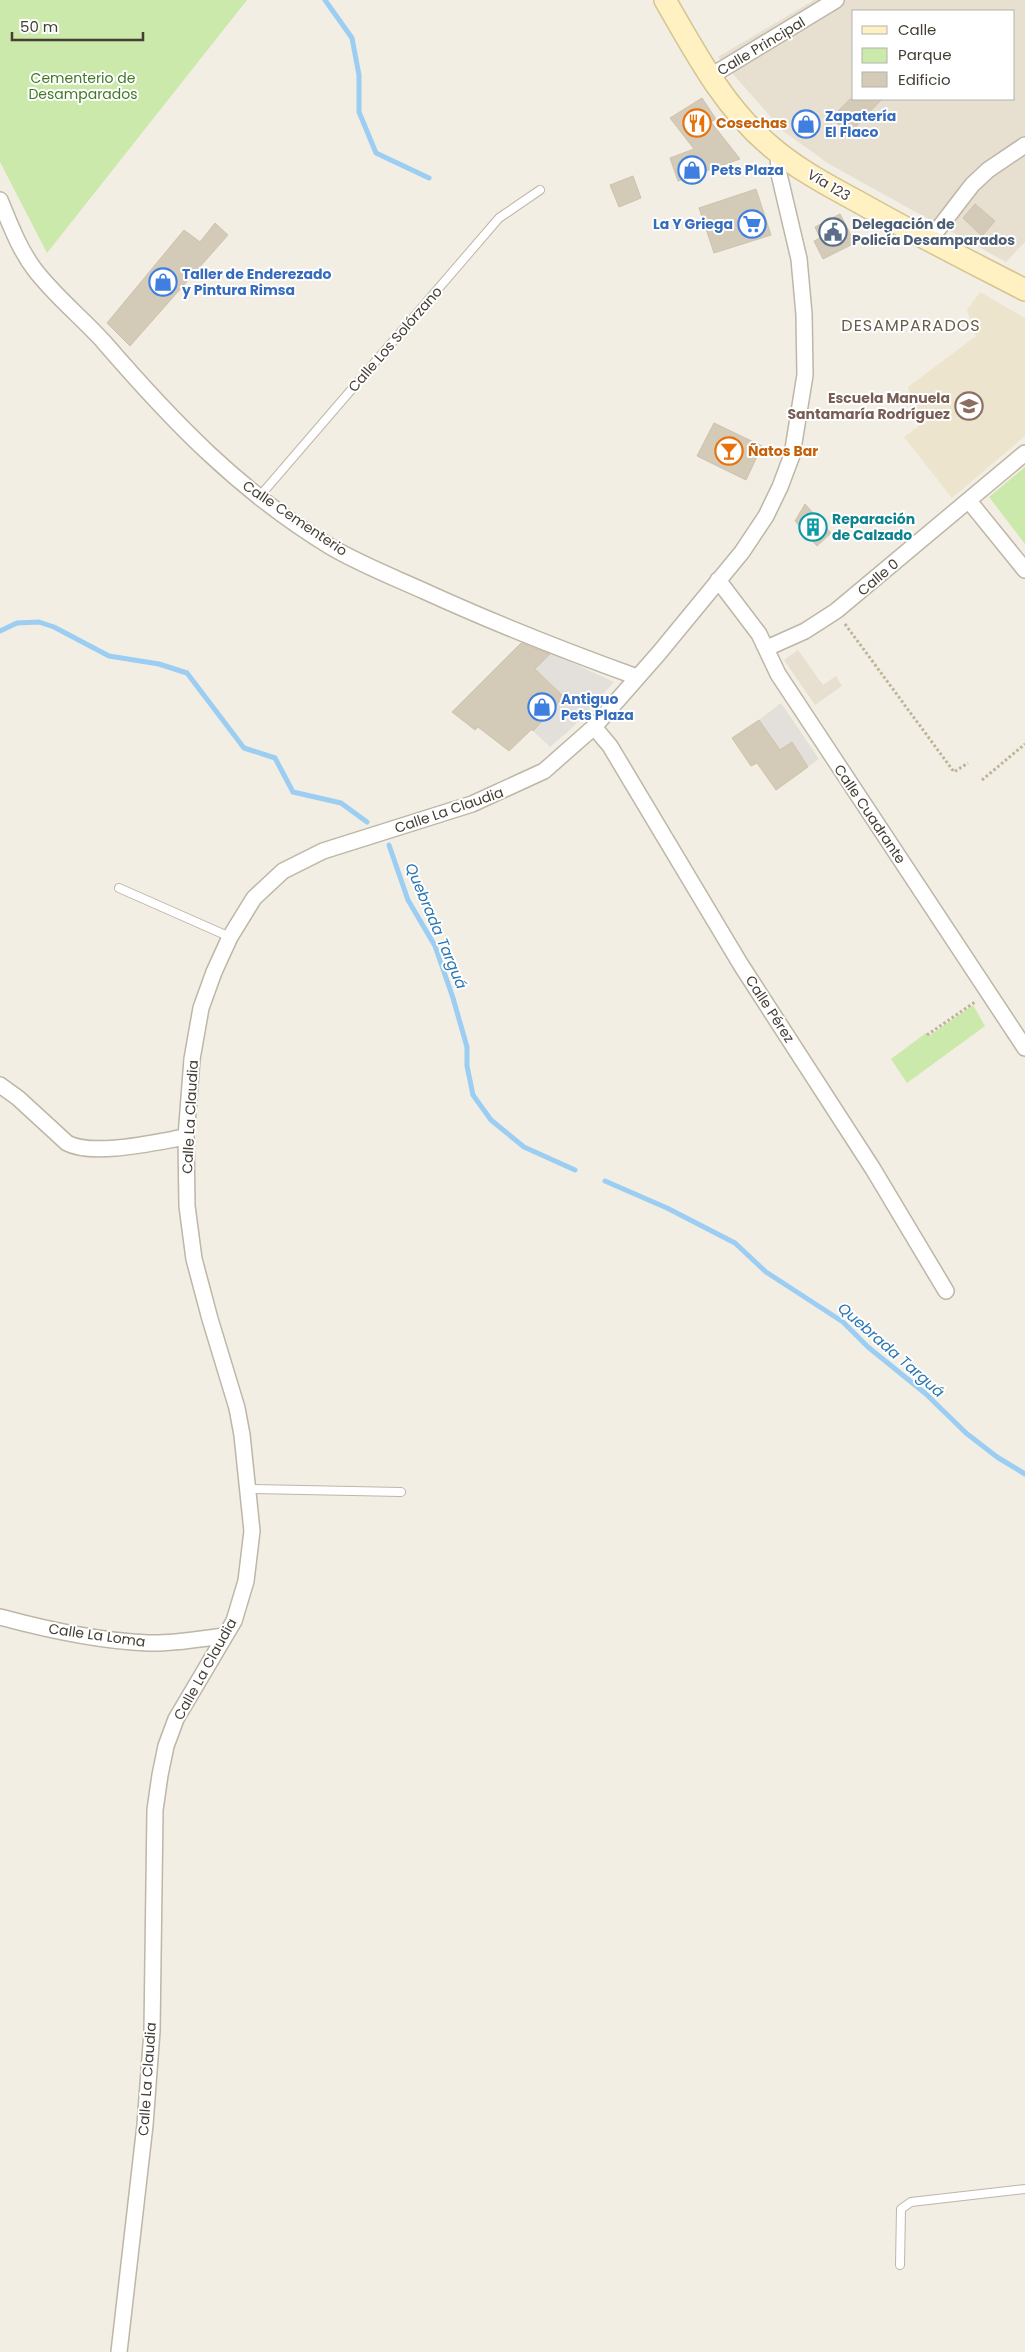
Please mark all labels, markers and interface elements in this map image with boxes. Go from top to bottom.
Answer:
scale bar [12,10,144,42]
legend [852,10,1015,100]
street label: Calle Principal [713,12,809,80]
text: 50 m [20,16,58,37]
text: Calle [898,19,936,40]
text: Parque [898,44,951,65]
park label: Cementerio de Desamparados [28,68,138,104]
text: Edificio [898,69,951,90]
place label: Zapatería El Flaco [825,106,896,142]
restaurant icon: Cosechas [682,108,712,138]
shop icon: Zapatería El Flaco [791,109,821,139]
place label: Cosechas [716,113,787,133]
shop icon: Pets Plaza [677,155,707,185]
place label: Pets Plaza [711,160,784,180]
street label: Vía 123 [804,164,854,206]
supermarket icon: La Y Griega [737,209,767,239]
place label: La Y Griega [653,214,733,234]
place label: Delegación de Policía Desamparados [852,214,1015,250]
public building icon: Delegación de Policía Desamparados [818,217,848,247]
place label: Taller de Enderezado y Pintura Rimsa [181,264,331,300]
shop icon: Taller de Enderezado y Pintura Rimsa [148,267,178,297]
street label: Calle Los Solórzano [343,282,447,396]
district label: DESAMPARADOS [841,314,981,337]
place label: Escuela Manuela Santamaría Rodríguez [787,388,950,424]
school or university icon: Escuela Manuela Santamaría Rodríguez [954,391,984,421]
bar icon: Ñatos Bar [714,436,744,466]
place label: Ñatos Bar [748,441,818,461]
street label: Calle Cementerio [239,475,351,561]
place label: Reparación de Calzado [832,509,915,545]
building icon: Reparación de Calzado [798,512,828,542]
street label: Calle 0 [853,554,903,600]
place label: Antiguo Pets Plaza [561,689,634,725]
shop icon: Antiguo Pets Plaza [527,692,557,722]
street label: Calle Cuadrante [829,760,911,868]
street label: Calle La Claudia [392,782,506,838]
water label: Quebrada Targuá [400,860,473,992]
street label: Calle Pérez [741,971,799,1047]
street label: Calle La Claudia [177,1060,203,1174]
water label: Quebrada Targuá [833,1297,949,1402]
street label: Calle La Claudia [169,1614,241,1724]
street label: Calle La Loma [47,1618,147,1652]
street label: Calle La Claudia [133,2021,161,2137]

